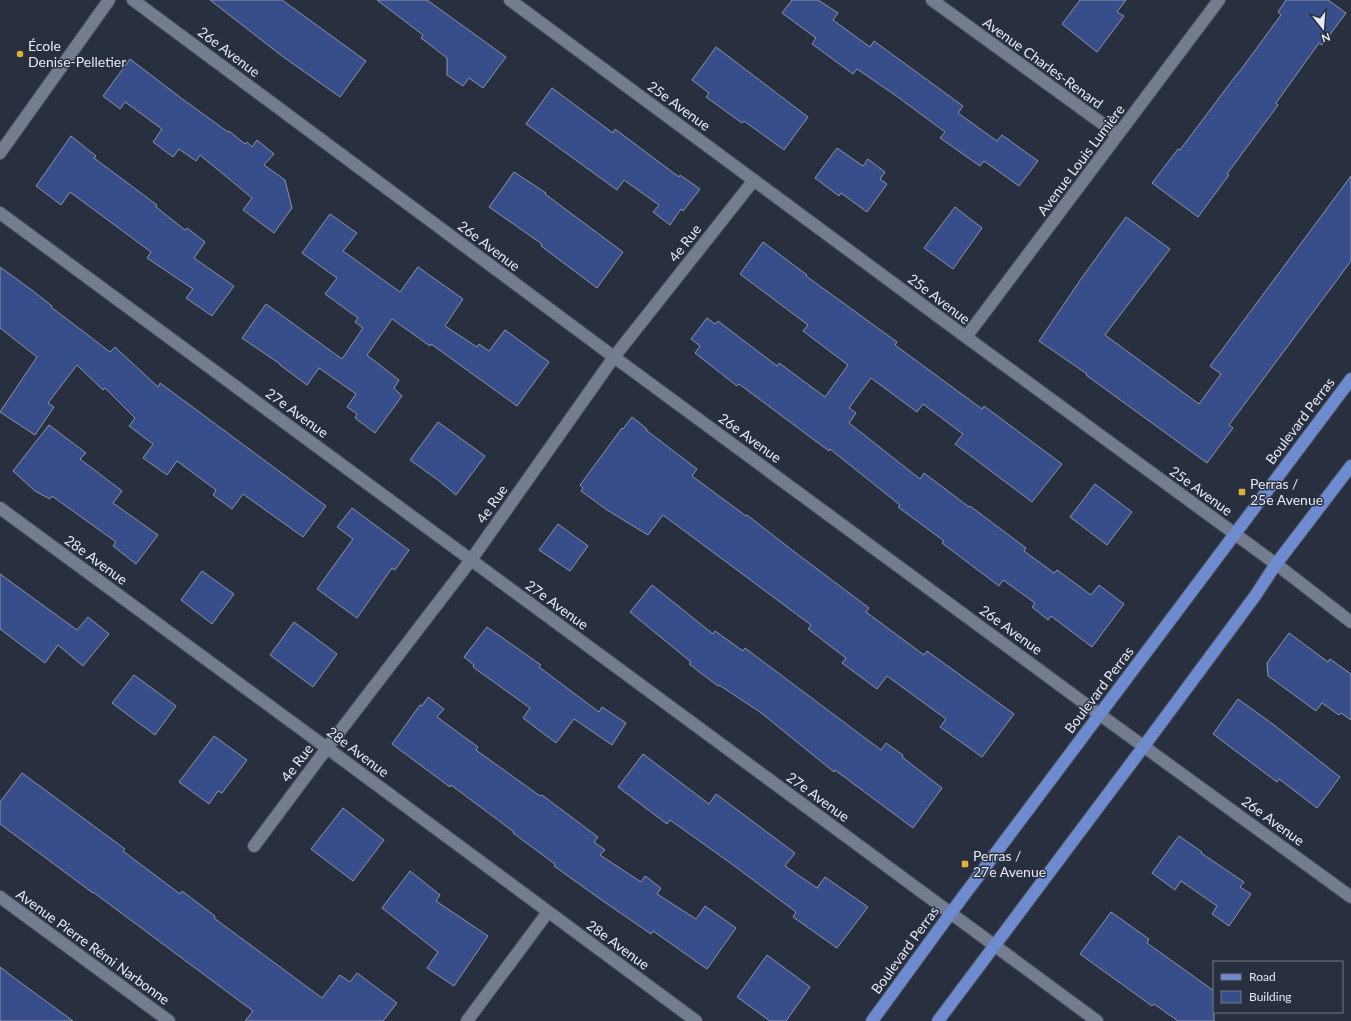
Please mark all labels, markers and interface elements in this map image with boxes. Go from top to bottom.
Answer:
north arrow [1303,8,1343,48]
street label: Avenue Charles-Renard [980,13,1107,112]
street label: 26e Avenue [195,23,264,80]
text: N [1320,31,1332,45]
place label: École Denise-Pelletier [28,37,126,70]
marker: École Denise-Pelletier [15,49,25,59]
street label: 25e Avenue [645,77,714,134]
street label: Avenue Louis Lumière [1033,101,1128,218]
street label: 26e Avenue [455,217,524,274]
street label: 4e Rue [665,221,704,265]
street label: 25e Avenue [905,270,974,327]
street label: Boulevard Perras [1262,374,1338,467]
street label: 27e Avenue [263,384,332,441]
street label: 26e Avenue [716,409,785,466]
street label: 25e Avenue [1167,462,1236,519]
place label: Perras / 25e Avenue [1250,475,1323,508]
street label: 4e Rue [472,481,511,526]
marker: Perras / 25e Avenue [1237,487,1247,497]
street label: 28e Avenue [62,531,131,588]
street label: 27e Avenue [523,576,592,633]
street label: 26e Avenue [977,601,1046,658]
street label: Boulevard Perras [1061,643,1137,736]
street label: 28e Avenue [324,723,393,780]
street label: 4e Rue [277,741,316,785]
street label: 27e Avenue [784,768,853,825]
street label: 26e Avenue [1239,792,1308,849]
place label: Perras / 27e Avenue [973,847,1046,880]
marker: Perras / 27e Avenue [960,859,970,869]
street label: Avenue Pierre Rémi Narbonne [13,885,173,1008]
street label: Boulevard Perras [867,903,942,997]
street label: 28e Avenue [584,916,653,973]
legend [1213,961,1343,1013]
text: Road [1249,969,1276,984]
text: Building [1249,989,1292,1004]

